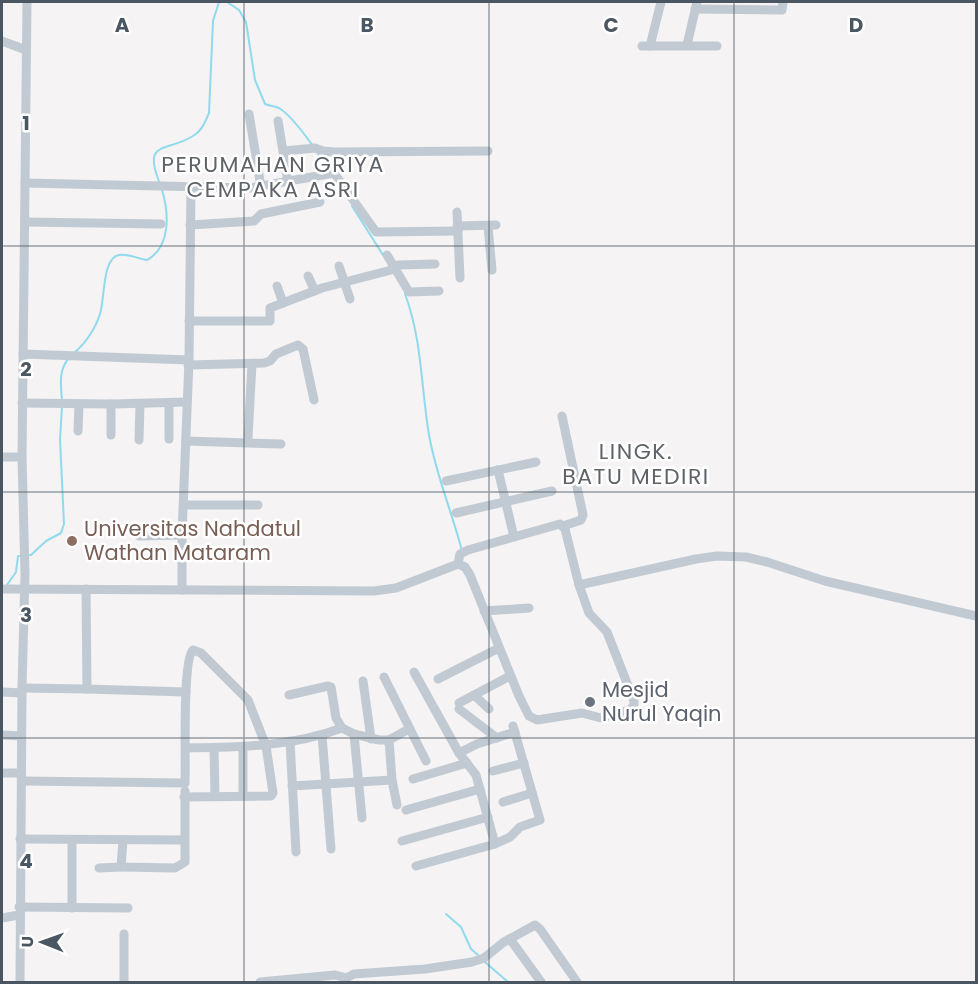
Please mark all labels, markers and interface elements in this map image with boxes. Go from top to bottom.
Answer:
text: A [115,11,130,39]
text: B [360,11,374,39]
text: C [603,11,619,39]
text: D [849,11,863,39]
text: 1 [22,109,30,137]
district label: PERUMAHAN GRIYA CEMPAKA ASRI [161,149,385,205]
text: 2 [20,355,32,383]
district label: LINGK. BATU MEDIRI [562,436,710,492]
place label: Universitas Nahdatul Wathan Mataram [84,514,301,567]
marker: Universitas Nahdatul Wathan Mataram [65,534,79,548]
text: 3 [20,601,32,629]
place label: Mesjid Nurul Yaqin [602,675,722,728]
marker: Mesjid Nurul Yaqin [583,695,597,709]
text: 4 [19,847,33,875]
north arrow [12,912,72,972]
text: U [16,936,39,948]

